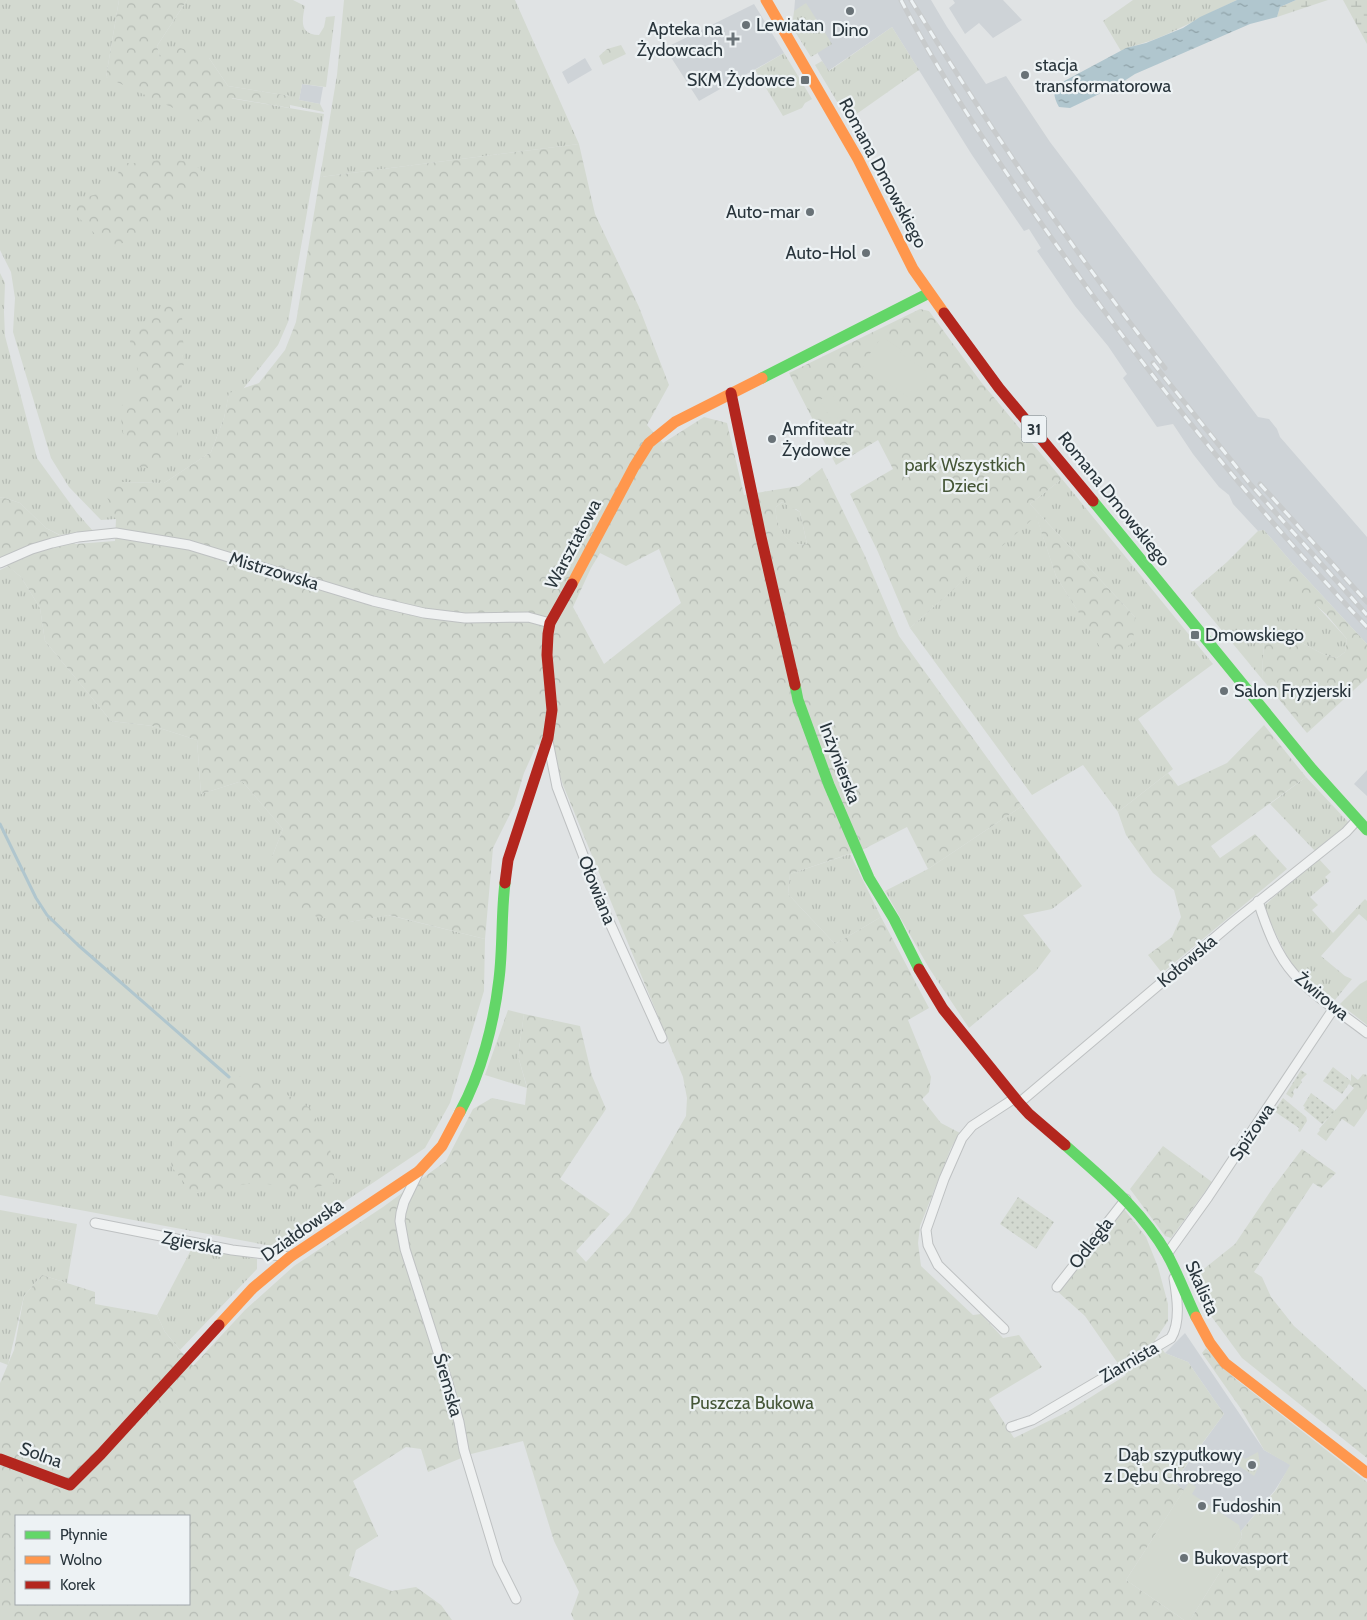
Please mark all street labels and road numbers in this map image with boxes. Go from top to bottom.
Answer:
street label: Romana Dmowskiego [834,94,932,252]
road number: 31 [1022,416,1046,442]
street label: Romana Dmowskiego [1053,427,1175,571]
street label: Warsztatowa [540,495,606,593]
street label: Mistrzowska [226,547,322,595]
street label: Inżynierska [815,719,866,807]
street label: Ołowiana [573,852,621,928]
street label: Kołowska [1153,930,1221,992]
street label: Żwirowa [1291,967,1354,1025]
street label: Spiżowa [1225,1099,1279,1165]
street label: Działdowska [257,1194,348,1266]
street label: Odległa [1064,1213,1118,1273]
street label: Zgierska [160,1226,225,1260]
street label: Skalista [1180,1257,1224,1319]
street label: Ziarnista [1096,1336,1162,1388]
street label: Śremska [428,1351,468,1420]
street label: Solna [17,1437,65,1473]

